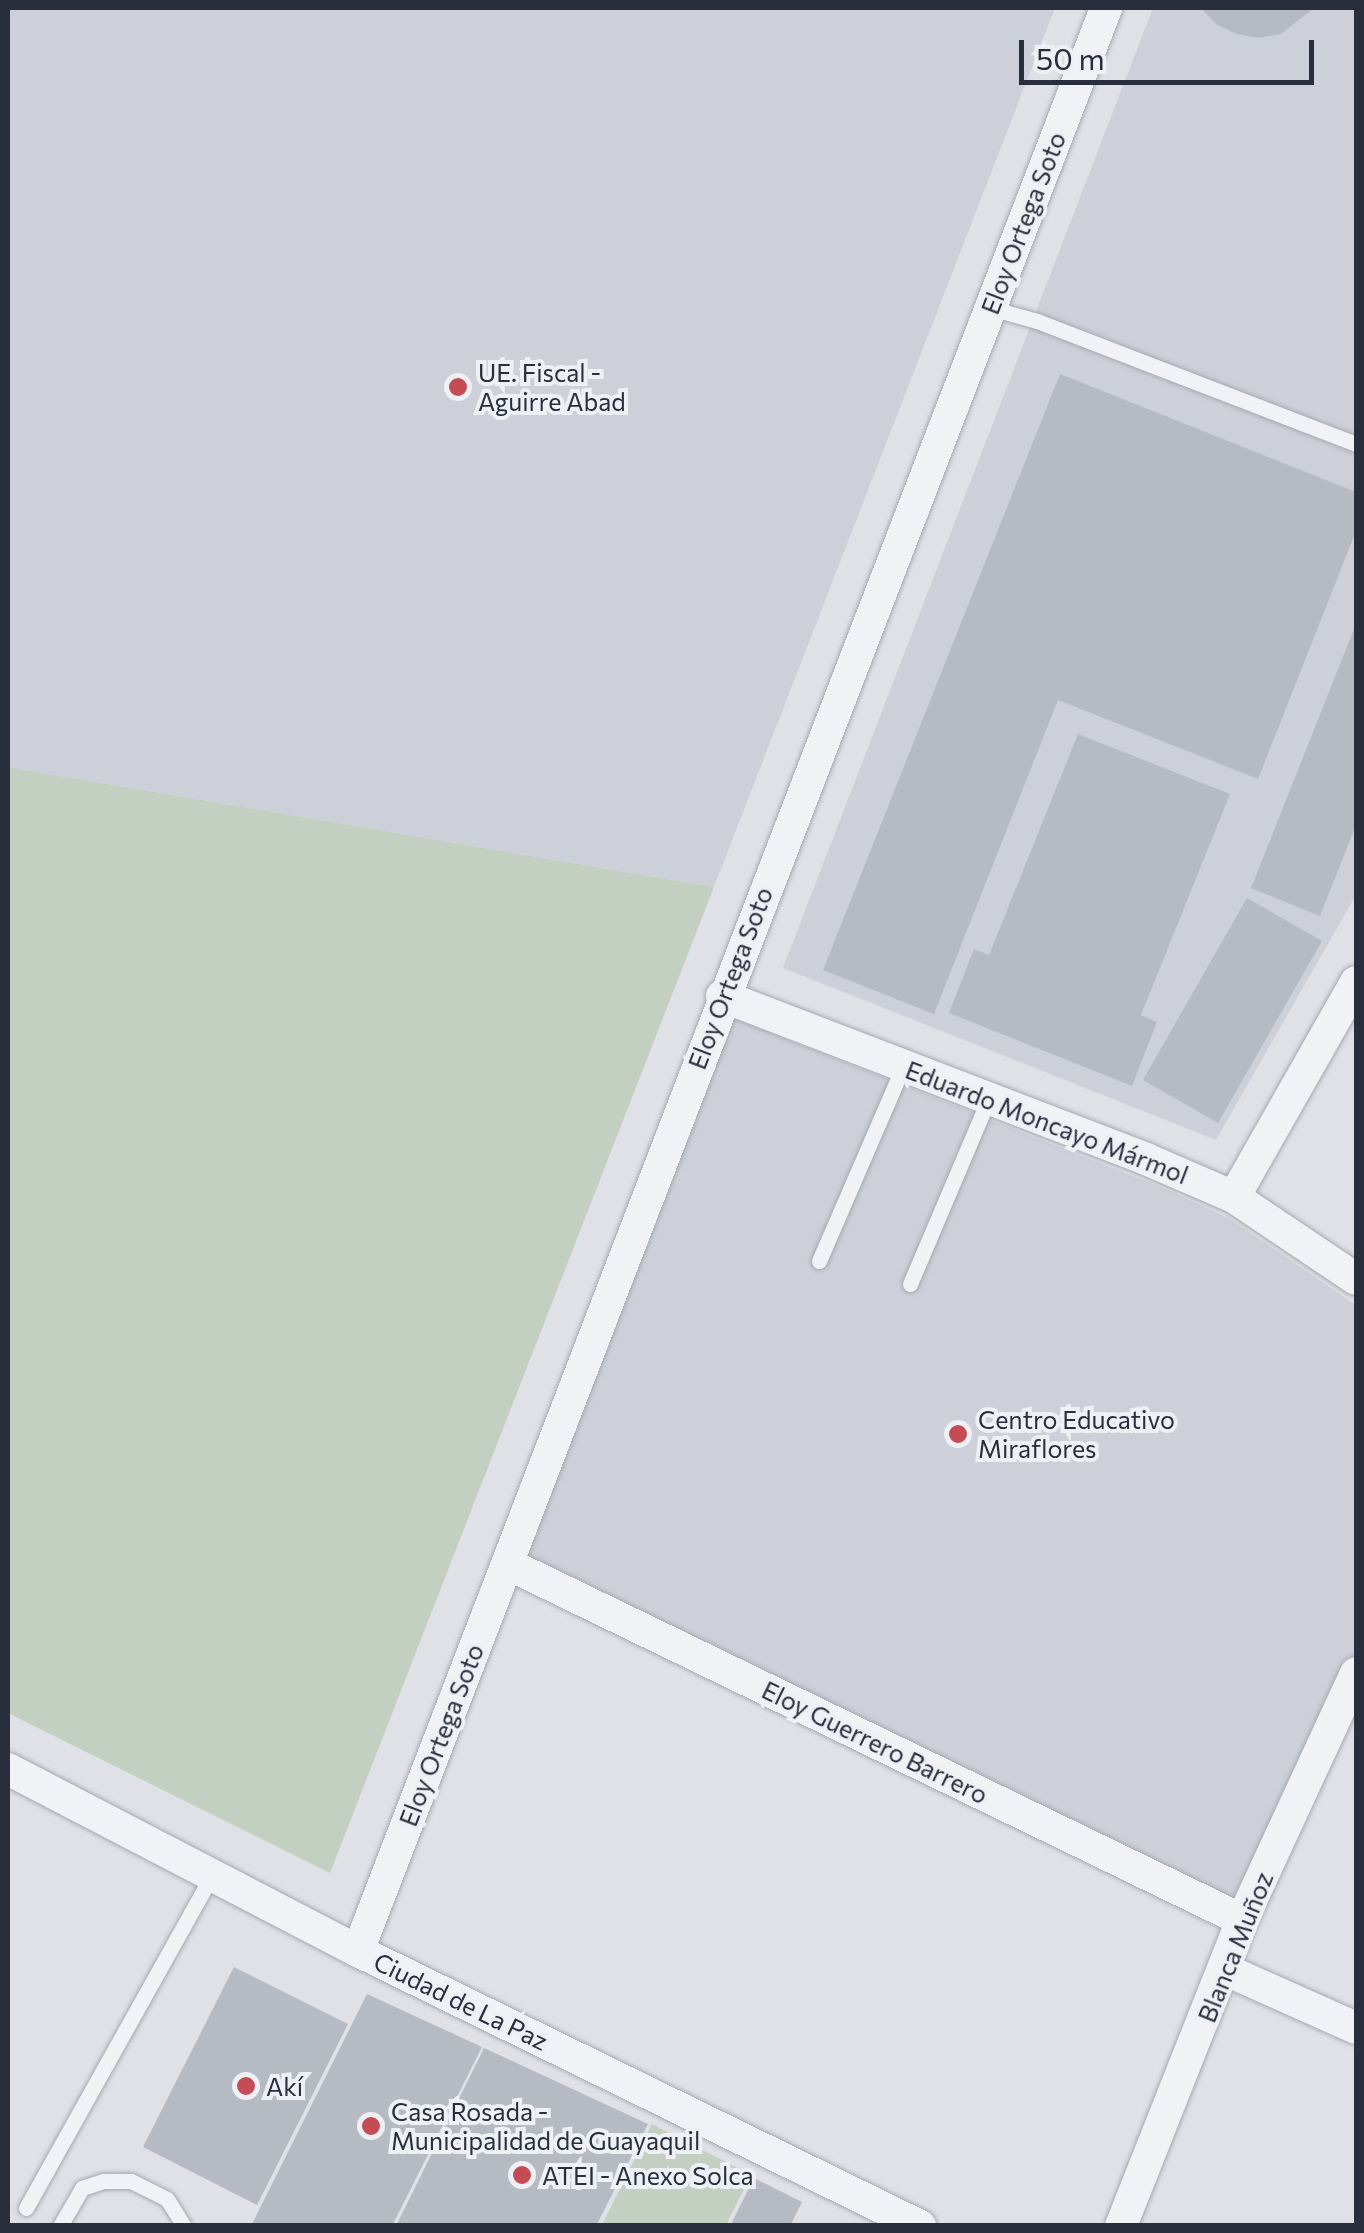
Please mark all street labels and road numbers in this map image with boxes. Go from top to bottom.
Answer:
street label: Eloy Ortega Soto [974,128,1072,318]
street label: Eloy Ortega Soto [681,883,779,1073]
street label: Eduardo Moncayo Mármol [901,1054,1193,1190]
street label: Eloy Ortega Soto [392,1640,490,1830]
street label: Eloy Guerrero Barrero [757,1674,993,1810]
street label: Blanca Muñoz [1191,1867,1279,2027]
street label: Ciudad de La Paz [369,1946,553,2056]

